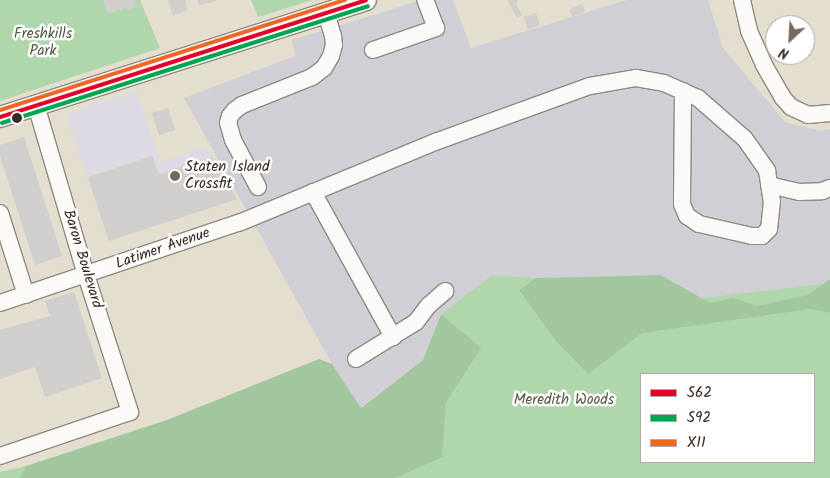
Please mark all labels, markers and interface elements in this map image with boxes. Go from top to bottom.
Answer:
north arrow [765,15,815,65]
park label: Freshkills Park [14,25,72,60]
text: N [775,41,793,65]
unlabelled marker [12,113,22,123]
place label: Staten Island Crossfit [185,158,270,193]
marker: Staten Island Crossfit [169,170,181,182]
street label: Baron Boulevard [58,208,106,310]
street label: Latimer Avenue [114,224,212,274]
legend [640,373,815,463]
text: S62 [687,381,712,405]
park label: Meredith Woods [514,392,614,410]
text: S92 [687,406,711,430]
text: X11 [687,431,706,455]

